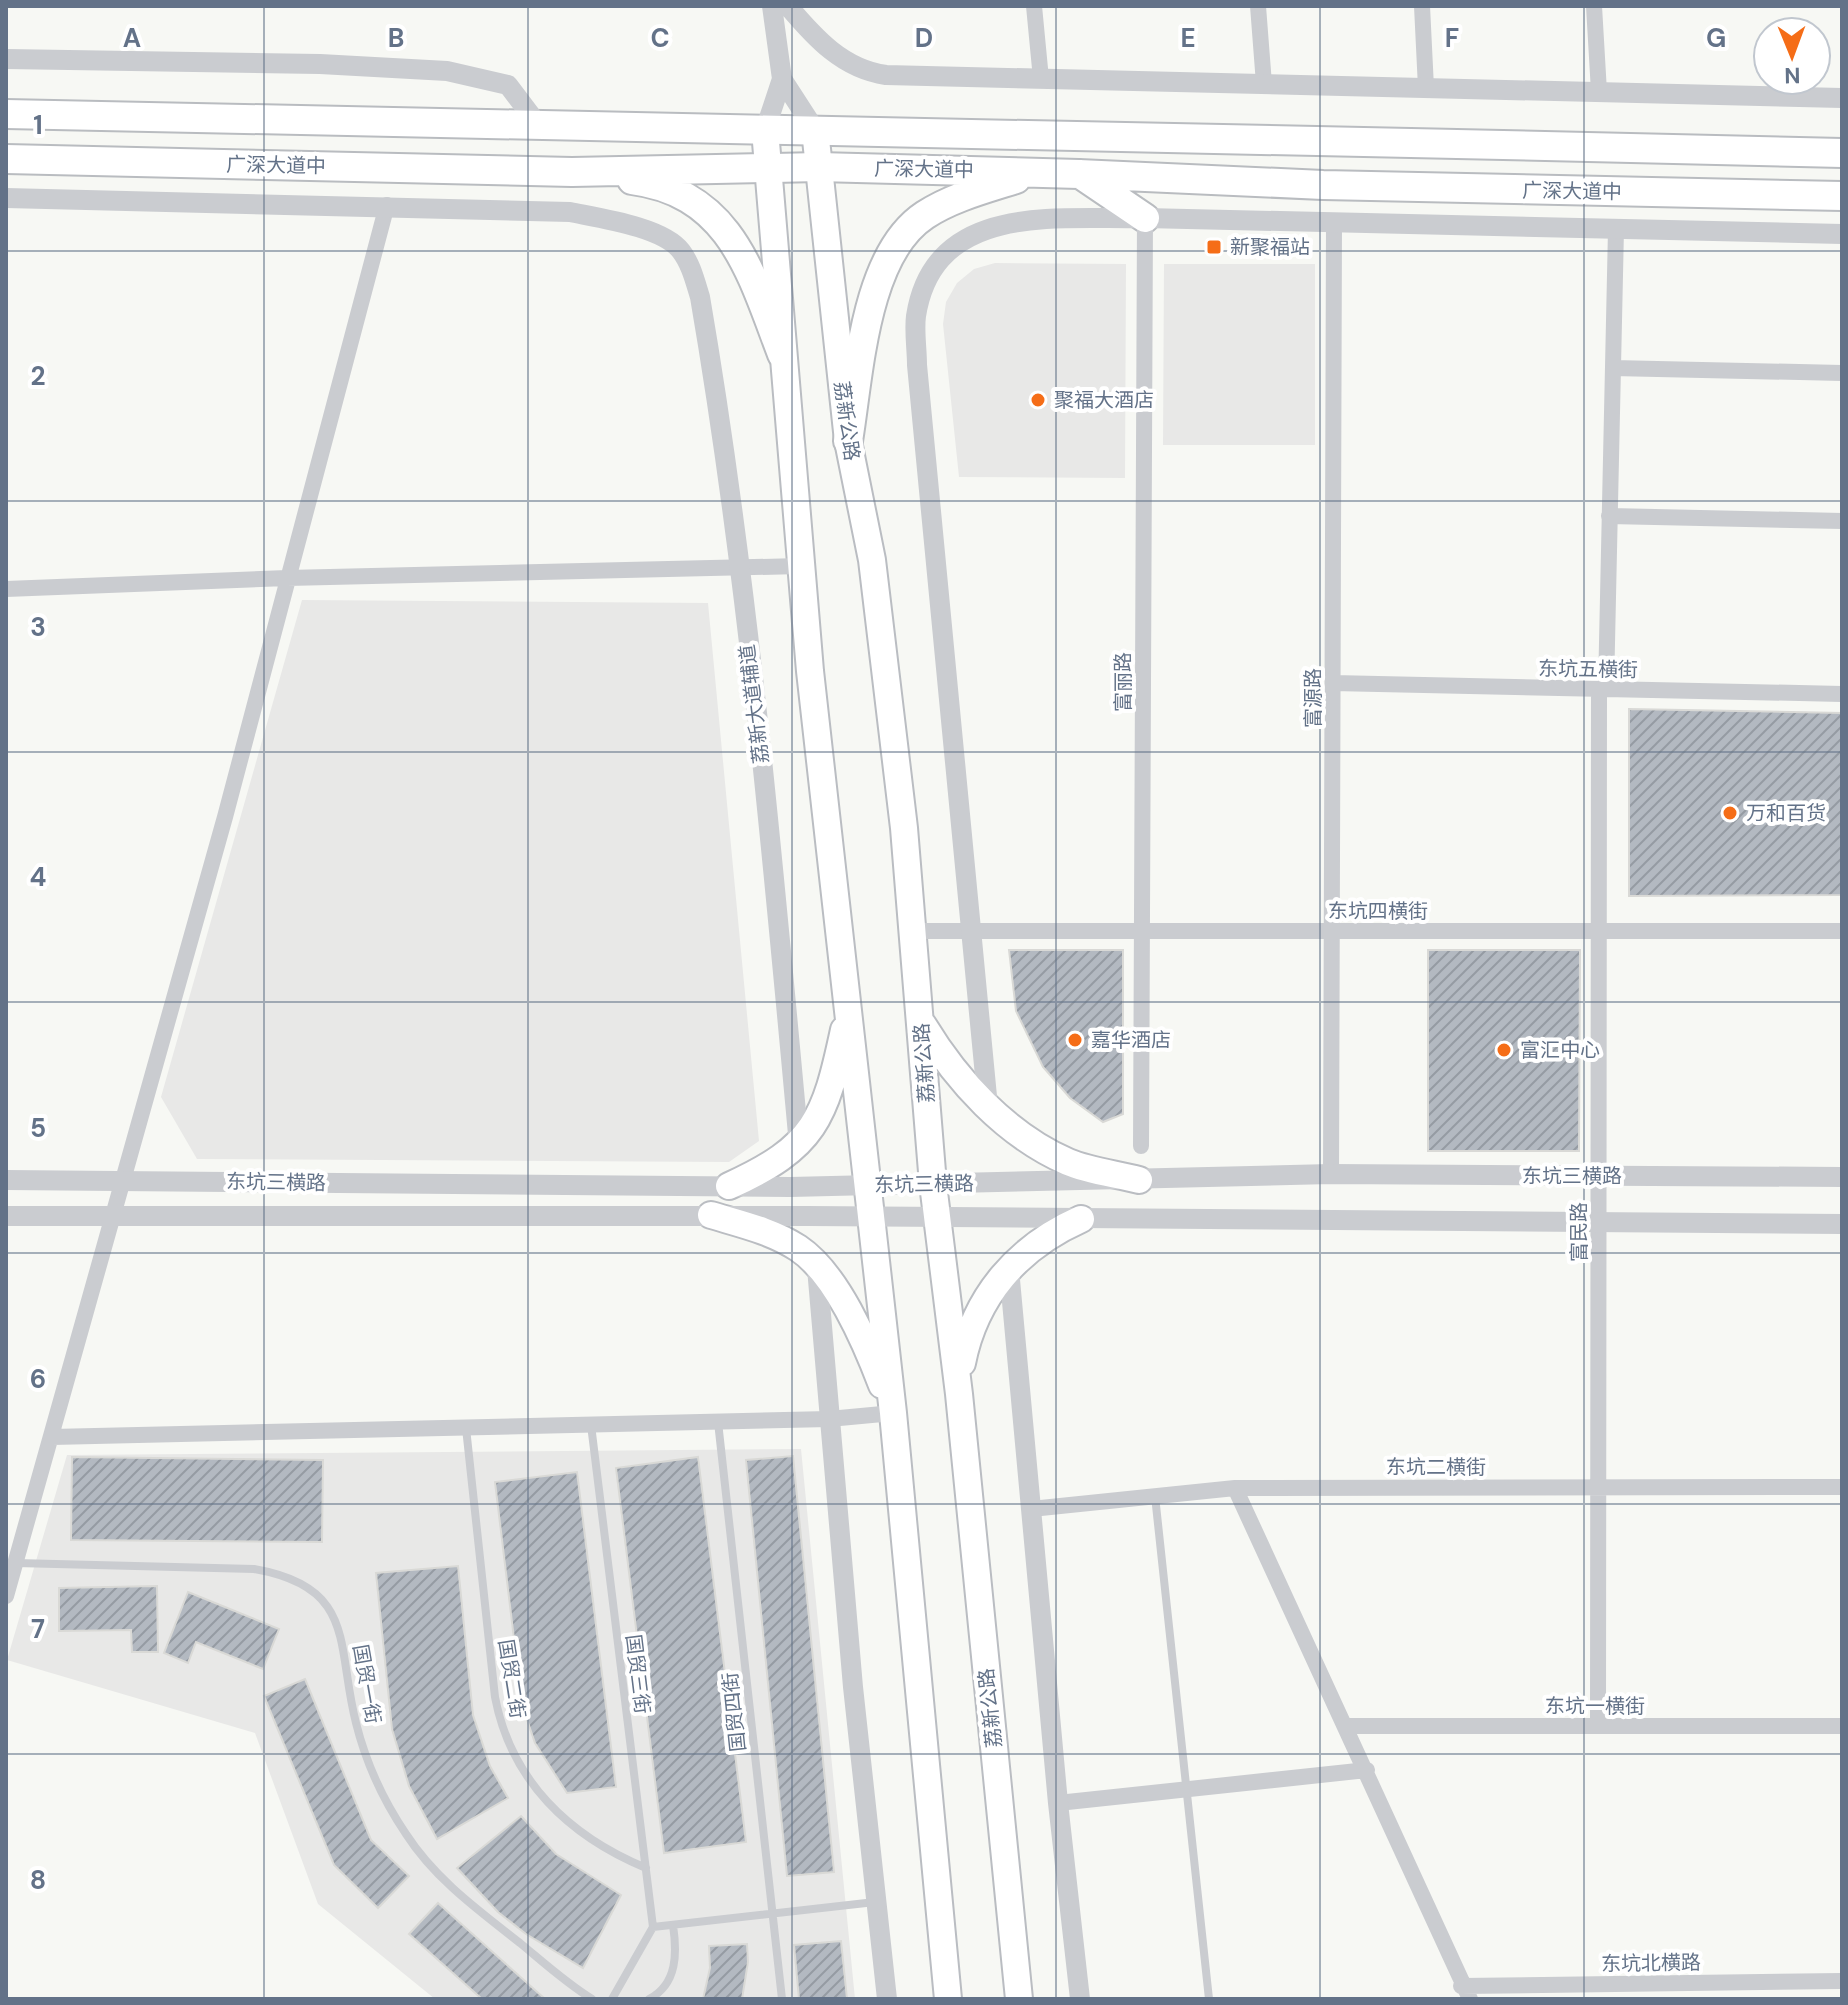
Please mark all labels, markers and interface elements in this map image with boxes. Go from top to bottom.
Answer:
north arrow [1752,16,1832,96]
text: A [123,21,141,55]
text: B [388,21,404,55]
text: C [650,21,670,55]
text: D [915,21,933,55]
text: E [1180,21,1196,55]
text: F [1445,21,1459,55]
text: G [1706,21,1726,55]
text: N [1784,61,1801,90]
text: 1 [33,108,43,142]
street label: 广深大道中 [226,151,326,179]
street label: 广深大道中 [874,155,974,183]
street label: 广深大道中 [1522,177,1622,205]
place label: 新聚福站 [1230,234,1310,260]
marker: 新聚福站 [1205,238,1223,256]
text: 2 [30,359,46,393]
street label: 荔新公路 [829,380,865,462]
place label: 聚福大酒店 [1054,387,1154,413]
marker: 聚福大酒店 [1029,391,1047,409]
text: 3 [30,610,46,644]
street label: 荔新大道辅道 [734,643,774,765]
street label: 富丽路 [1110,652,1136,712]
street label: 东坑五横街 [1538,655,1638,683]
street label: 富源路 [1300,668,1326,728]
place label: 万和百货 [1746,800,1826,826]
marker: 万和百货 [1721,804,1739,822]
text: 4 [30,860,46,894]
street label: 东坑四横街 [1328,898,1428,924]
street label: 荔新公路 [908,1022,940,1104]
place label: 嘉华酒店 [1091,1027,1171,1053]
marker: 嘉华酒店 [1066,1031,1084,1049]
place label: 富汇中心 [1520,1037,1600,1063]
marker: 富汇中心 [1495,1041,1513,1059]
text: 5 [30,1111,46,1145]
street label: 东坑三横路 [1522,1163,1622,1189]
street label: 东坑三横路 [226,1168,326,1196]
street label: 东坑三横路 [874,1170,974,1198]
street label: 富民路 [1566,1202,1592,1262]
text: 6 [30,1362,46,1396]
street label: 东坑二横街 [1386,1454,1486,1480]
text: 7 [31,1612,45,1646]
street label: 国贸三街 [620,1633,656,1715]
street label: 国贸二街 [493,1637,531,1721]
street label: 国贸一街 [347,1642,387,1726]
street label: 荔新公路 [973,1667,1007,1749]
street label: 国贸四街 [717,1671,751,1753]
street label: 东坑一横街 [1545,1693,1645,1719]
text: 8 [30,1863,46,1897]
street label: 东坑北横路 [1601,1949,1701,1977]

